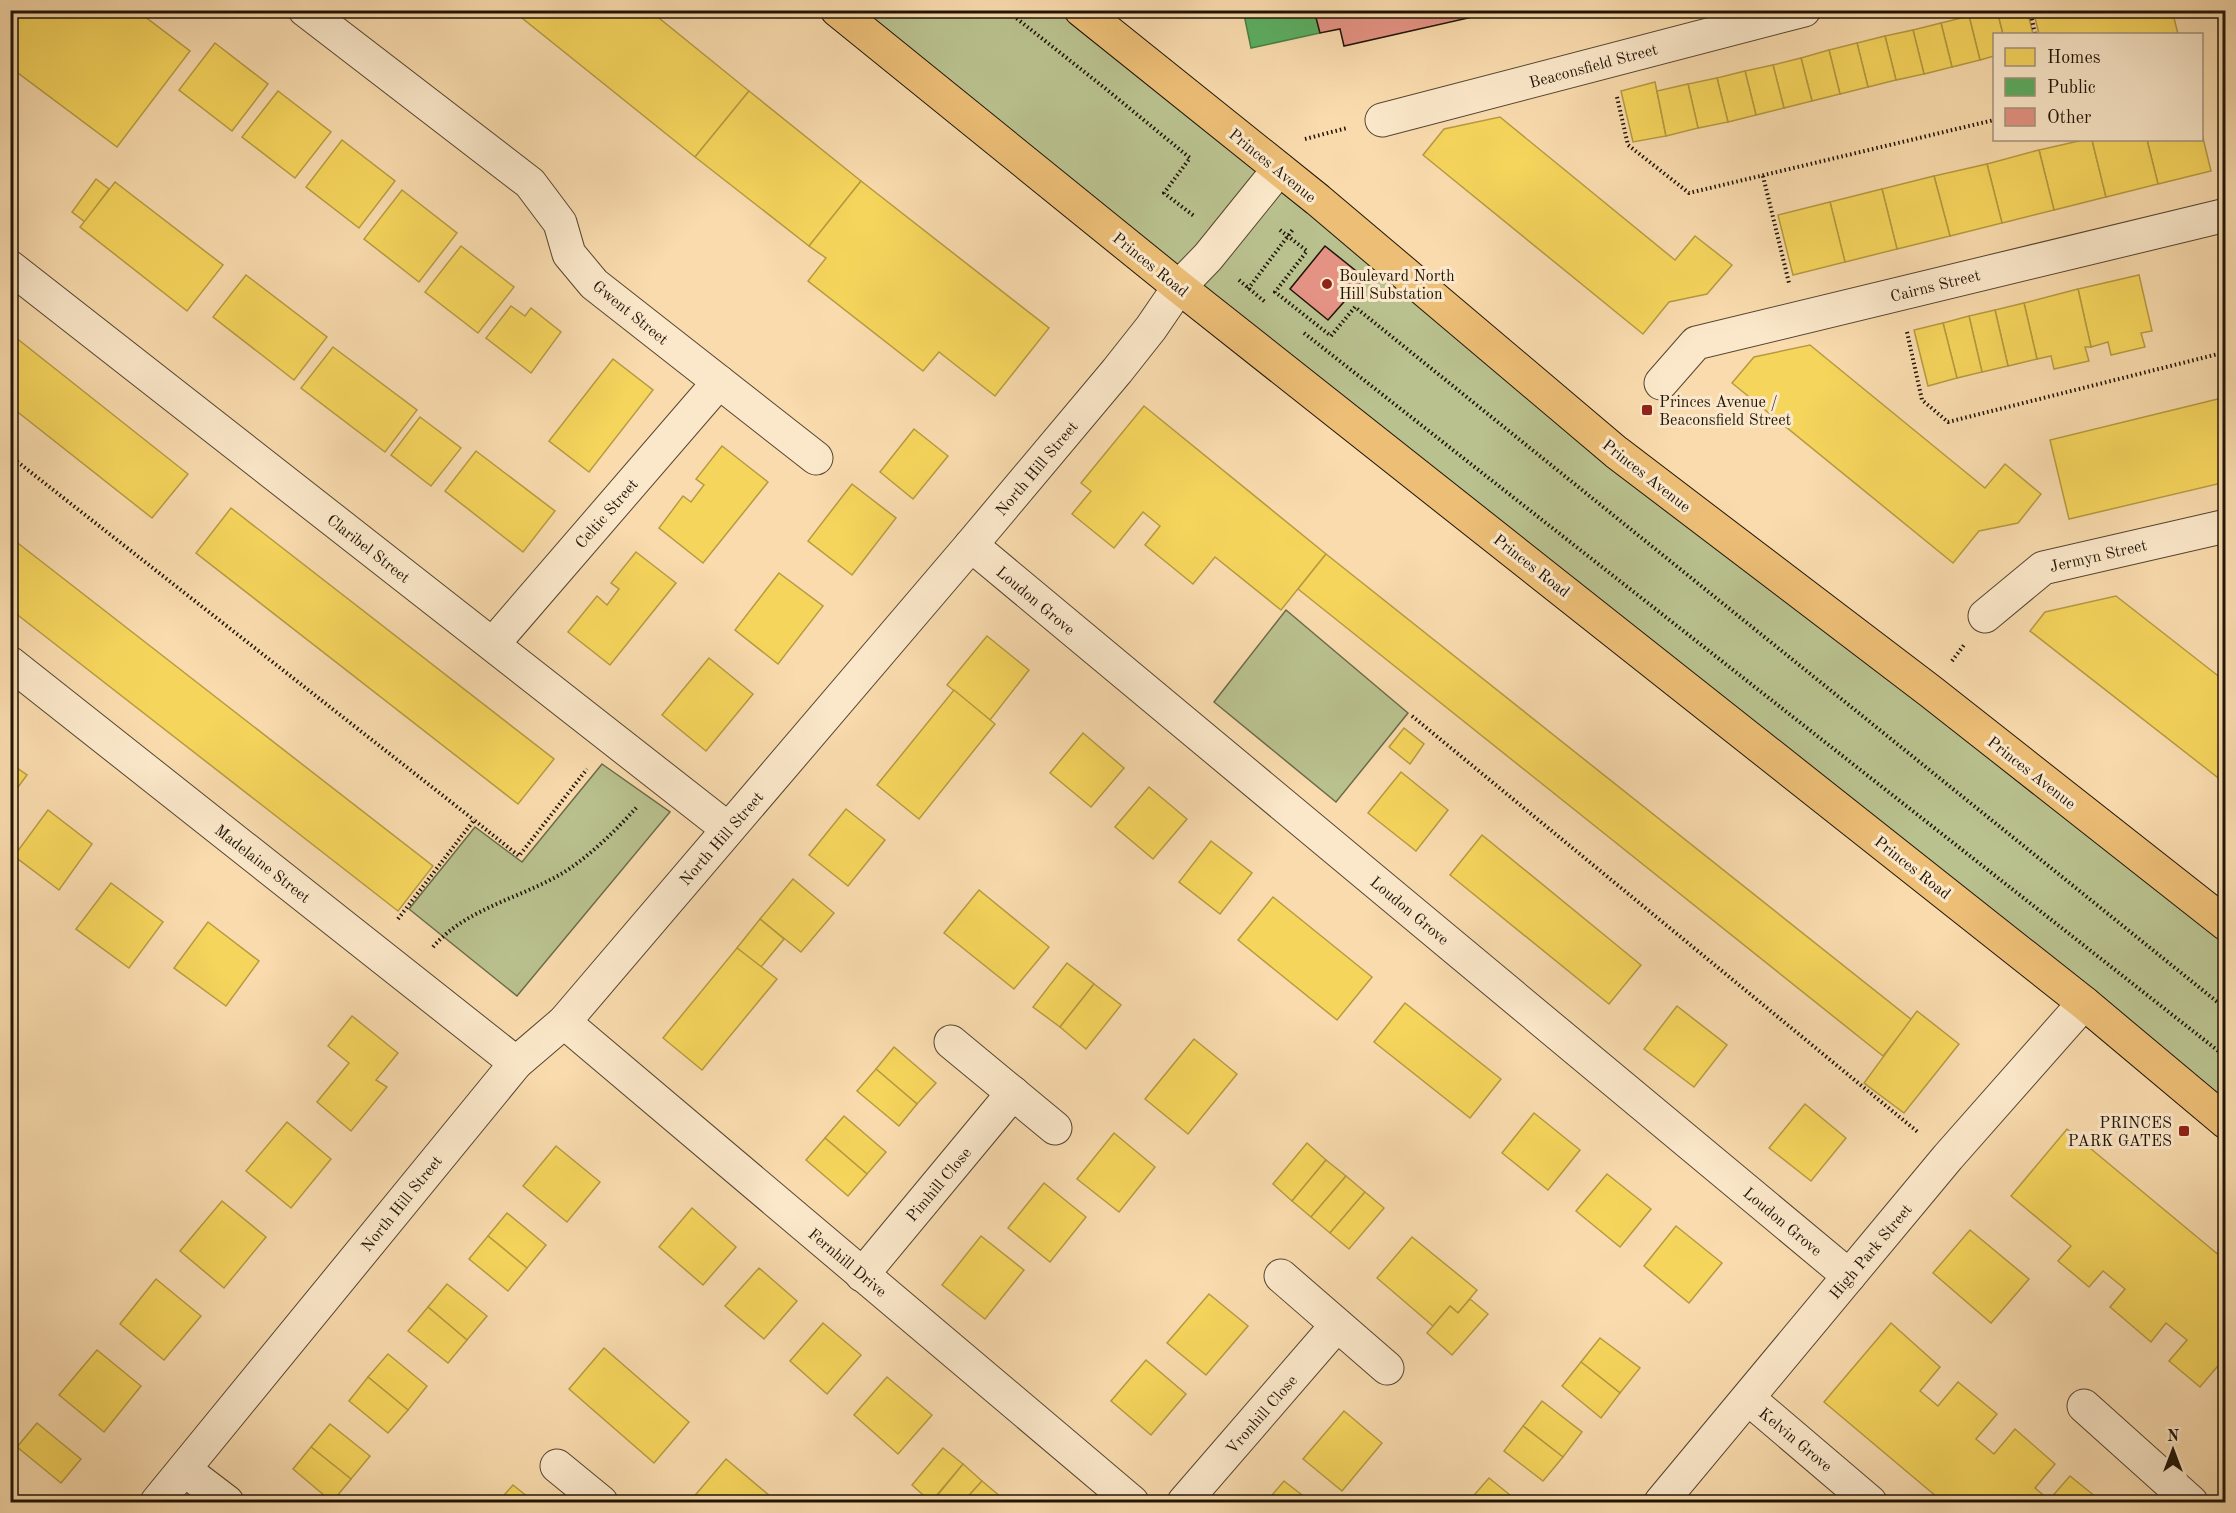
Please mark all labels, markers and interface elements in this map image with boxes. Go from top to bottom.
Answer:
legend [1993,33,2203,141]
street label: Beaconsfield Street [1528,42,1660,92]
text: Homes [2047,49,2101,67]
text: Public [2047,79,2096,97]
text: Other [2047,109,2092,127]
street label: Princes Avenue [1225,127,1318,206]
street label: Princes Road [1109,230,1190,301]
street label: Cairns Street [1889,268,1982,306]
place label: Boulevard North Hill Substation [1339,269,1455,303]
marker: Boulevard North Hill Substation [1320,277,1334,291]
street label: Gwent Street [589,278,671,349]
place label: Princes Avenue / Beaconsfield Street [1659,395,1792,429]
marker: Princes Avenue / Beaconsfield Street [1640,403,1654,417]
street label: North Hill Street [993,419,1082,520]
street label: Princes Avenue [1599,437,1693,516]
street label: Celtic Street [573,476,642,552]
street label: Claribel Street [323,512,413,587]
street label: Princes Road [1490,532,1572,601]
street label: Jermyn Street [2048,538,2149,576]
street label: Loudon Grove [992,564,1077,639]
street label: Princes Avenue [1984,734,2078,813]
street label: North Hill Street [678,789,768,889]
street label: Madelaine Street [211,822,313,907]
street label: Princes Road [1871,834,1953,903]
street label: Loudon Grove [1366,874,1451,949]
place label: PRINCES PARK GATES [2068,1116,2172,1150]
marker: PRINCES PARK GATES [2177,1124,2191,1138]
street label: Pimhill Close [904,1145,975,1225]
street label: North Hill Street [359,1153,446,1255]
street label: Loudon Grove [1739,1185,1824,1260]
street label: High Park Street [1827,1201,1916,1303]
street label: Fernhill Drive [804,1226,889,1301]
street label: Vronhill Close [1224,1373,1301,1458]
street label: Kelvin Grove [1755,1405,1834,1476]
north arrow [2143,1420,2203,1480]
text: N [2167,1429,2180,1445]

